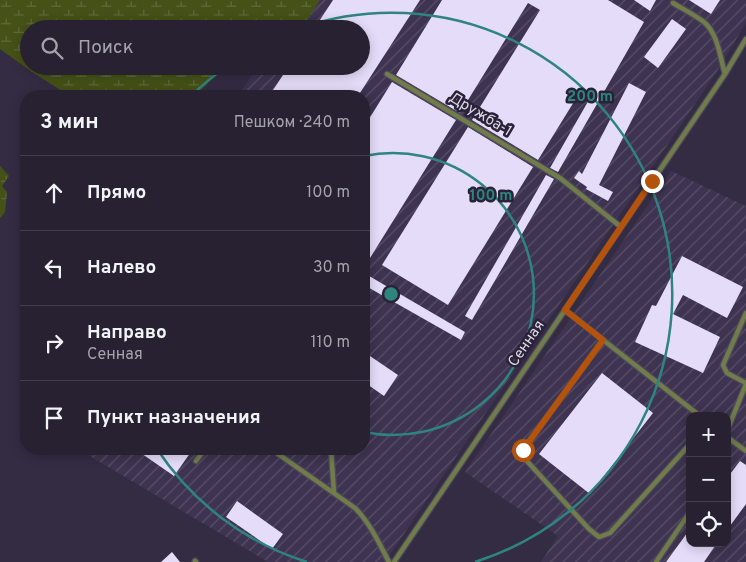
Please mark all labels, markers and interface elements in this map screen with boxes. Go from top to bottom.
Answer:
search box [20,20,370,75]
icon: search [38,34,66,62]
text: Поиск [78,36,134,60]
text: 200 m [567,88,613,107]
street label: Дружба-1 [445,89,515,141]
text: 3 мин [40,109,99,136]
text: Пешком · 240 m [234,113,350,133]
route end [641,170,664,193]
icon: ahead [40,179,68,207]
text: Прямо [87,181,146,205]
text: 100 m [306,183,350,203]
text: 100 m [470,187,512,206]
icon: left [40,254,68,282]
text: Налево [87,256,156,280]
text: 30 m [313,258,350,278]
centre of rings [382,285,400,303]
street label: Сенная [505,317,549,371]
text: Направо [87,321,167,345]
icon: right [40,329,68,357]
text: 110 m [310,333,350,353]
text: Сенная [87,345,143,365]
icon: arrive [40,404,68,432]
text: Пункт назначения [87,406,261,430]
map controls [686,412,731,547]
button: + [686,412,731,457]
route start [512,439,535,462]
button: − [686,457,731,502]
button: locate [686,502,731,547]

